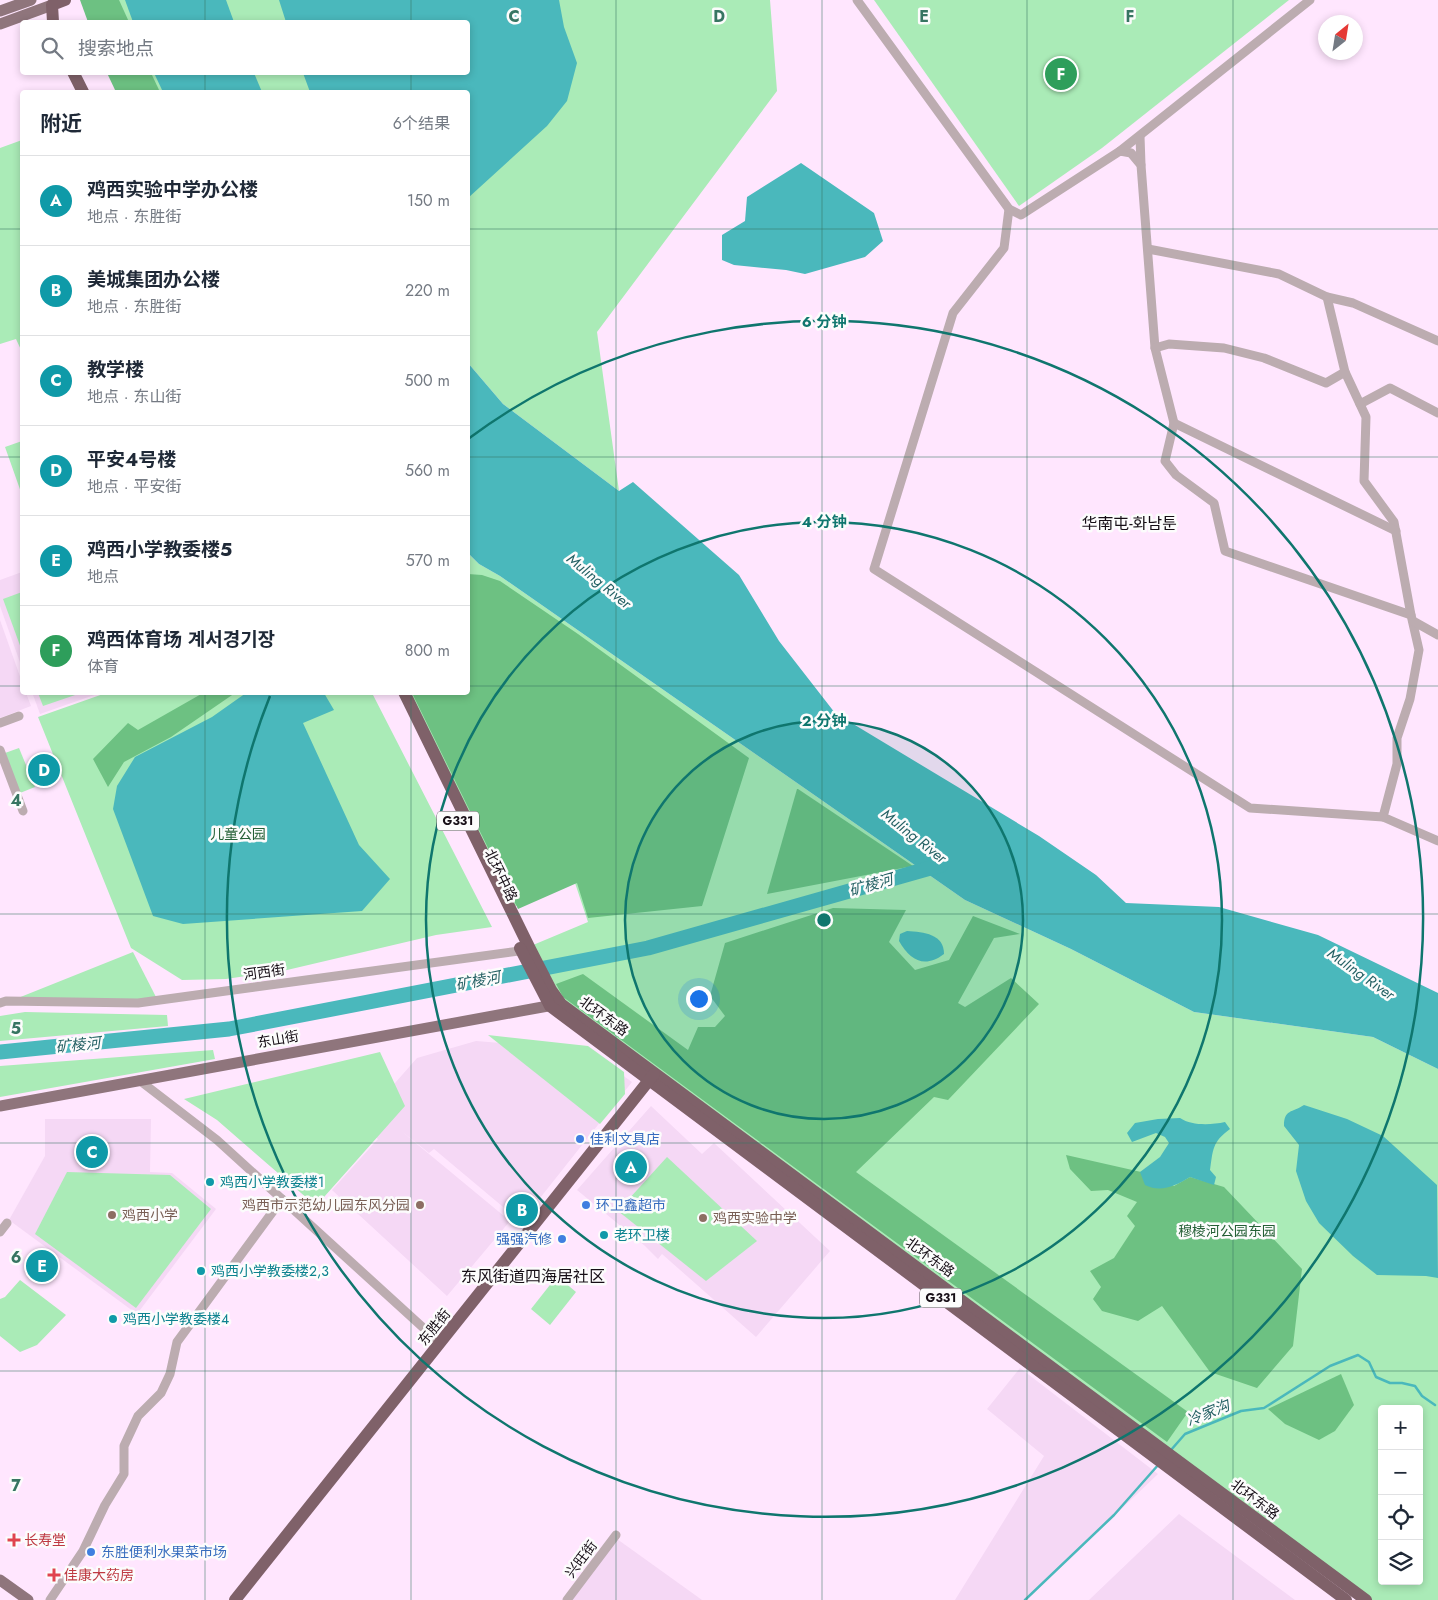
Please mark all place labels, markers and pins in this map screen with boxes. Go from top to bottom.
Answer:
pin: F [1045,55,1077,93]
pin: D [28,751,60,789]
centre of rings [815,911,833,929]
place label: 佳利文具店 [590,1129,660,1149]
pin: C [76,1133,108,1171]
marker: 佳利文具店 [574,1133,586,1145]
pin: A [615,1148,647,1186]
place label: 鸡西小学教委楼1 [220,1172,324,1192]
marker: 鸡西小学教委楼1 [204,1176,216,1188]
pin: B [506,1191,538,1229]
place label: 鸡西市示范幼儿园东风分园 [242,1195,410,1215]
place label: 环卫鑫超市 [596,1195,666,1215]
marker: 鸡西市示范幼儿园东风分园 [414,1199,426,1211]
marker: 环卫鑫超市 [580,1199,592,1211]
place label: 鸡西小学 [122,1205,178,1225]
place label: 鸡西实验中学 [713,1208,797,1228]
marker: 鸡西小学 [106,1209,118,1221]
marker: 鸡西实验中学 [697,1212,709,1224]
place label: 老环卫楼 [614,1225,670,1245]
place label: 强强汽修 [496,1229,552,1249]
marker: 老环卫楼 [598,1229,610,1241]
marker: 强强汽修 [556,1233,568,1245]
pin: E [26,1247,58,1285]
place label: 鸡西小学教委楼2,3 [211,1261,329,1281]
marker: 鸡西小学教委楼2,3 [195,1265,207,1277]
place label: 鸡西小学教委楼4 [123,1309,229,1329]
marker: 鸡西小学教委楼4 [107,1313,119,1325]
place label: 长寿堂 [24,1530,66,1550]
marker: 长寿堂 [8,1534,20,1546]
place label: 东胜便利水果菜市场 [101,1542,227,1562]
marker: 东胜便利水果菜市场 [85,1546,97,1558]
place label: 佳康大药房 [64,1565,134,1585]
marker: 佳康大药房 [48,1569,60,1581]

